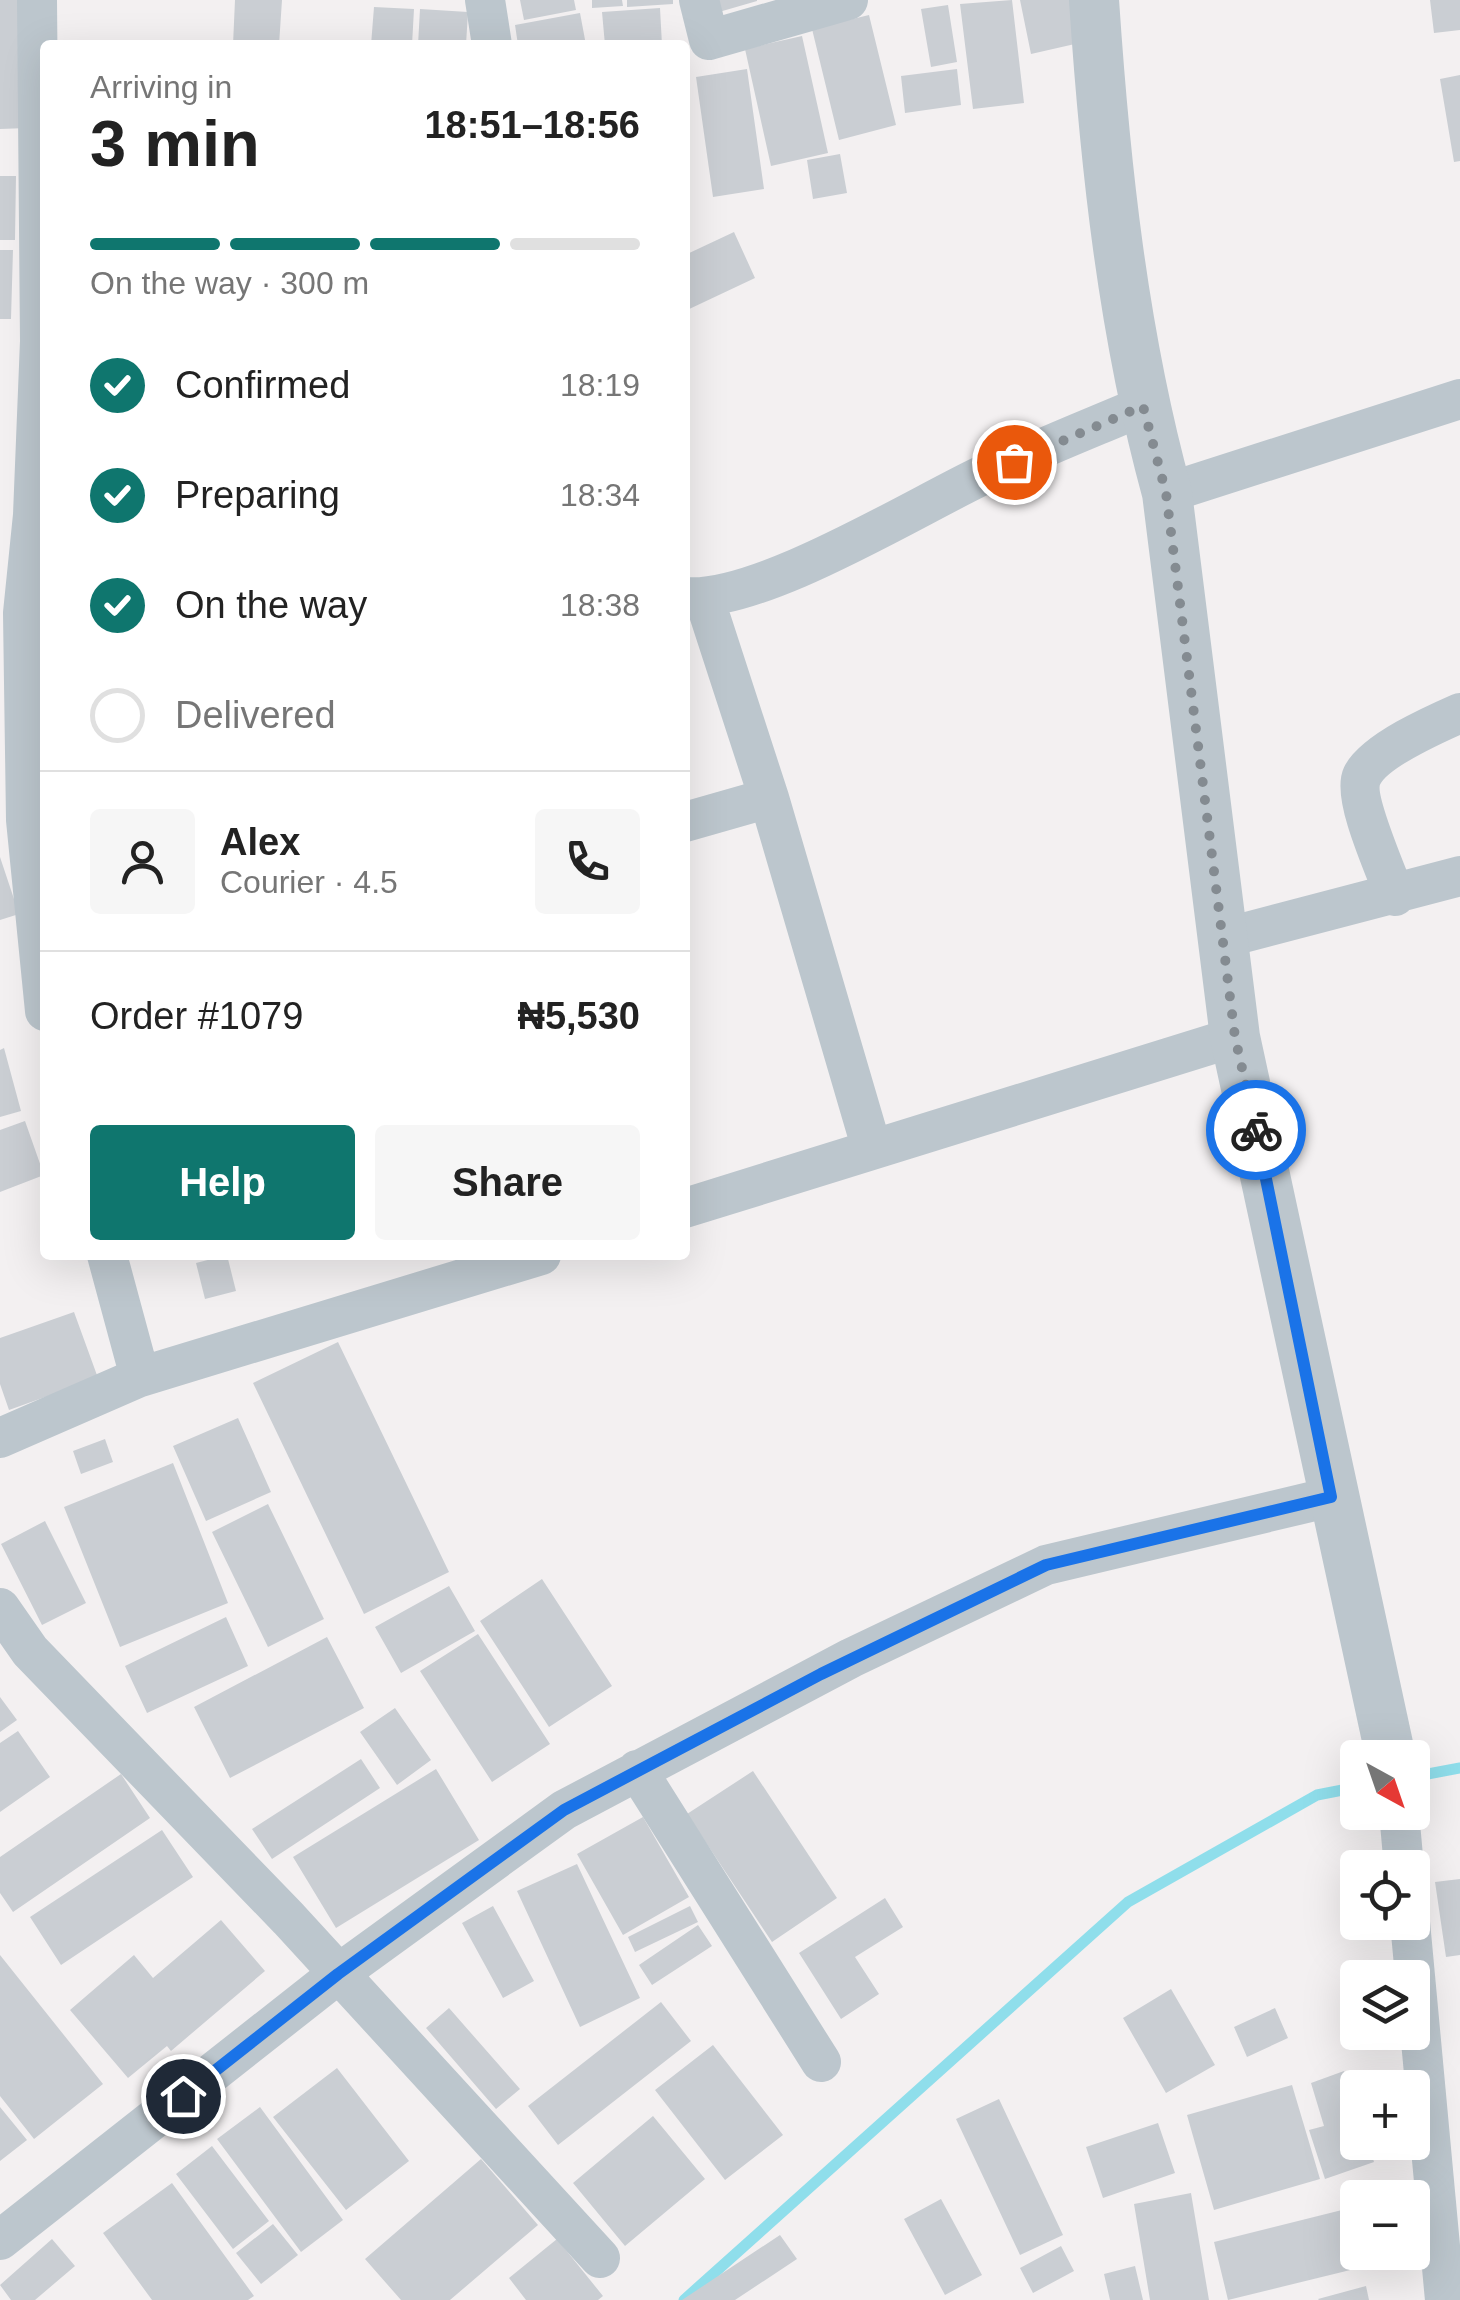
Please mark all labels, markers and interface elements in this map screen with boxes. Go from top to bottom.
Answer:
text: Arriving in [90,69,232,105]
text: 18:51–18:56 [424,104,640,146]
text: 3 min [90,107,260,180]
text: On the way · 300 m [90,265,369,301]
icon: check [90,358,145,413]
text: Confirmed [175,364,350,406]
text: 18:19 [560,367,640,403]
pin [972,420,1057,505]
icon: bag [987,435,1042,490]
icon: check [90,468,145,523]
text: Preparing [175,474,340,516]
text: 18:34 [560,477,640,513]
icon: check [90,578,145,633]
text: On the way [175,584,367,626]
text: 18:38 [560,587,640,623]
text: Delivered [175,694,336,736]
button: person [90,809,195,914]
button: phone [535,809,640,914]
text: Alex [220,821,300,863]
text: Courier · 4.5 [220,864,398,900]
text: Order #1079 [90,995,303,1037]
text: ₦5,530 [517,995,640,1037]
courier [1206,1080,1306,1180]
icon: bike [1229,1103,1284,1158]
button: Help [90,1125,355,1240]
button: Share [375,1125,640,1240]
north arrow [1340,1740,1430,1830]
map controls [1340,1740,1430,2270]
button: locate [1340,1850,1430,1940]
button: layers [1340,1960,1430,2050]
pin [141,2054,226,2139]
icon: home [156,2069,211,2124]
button: + [1340,2070,1430,2160]
button: − [1340,2180,1430,2270]

